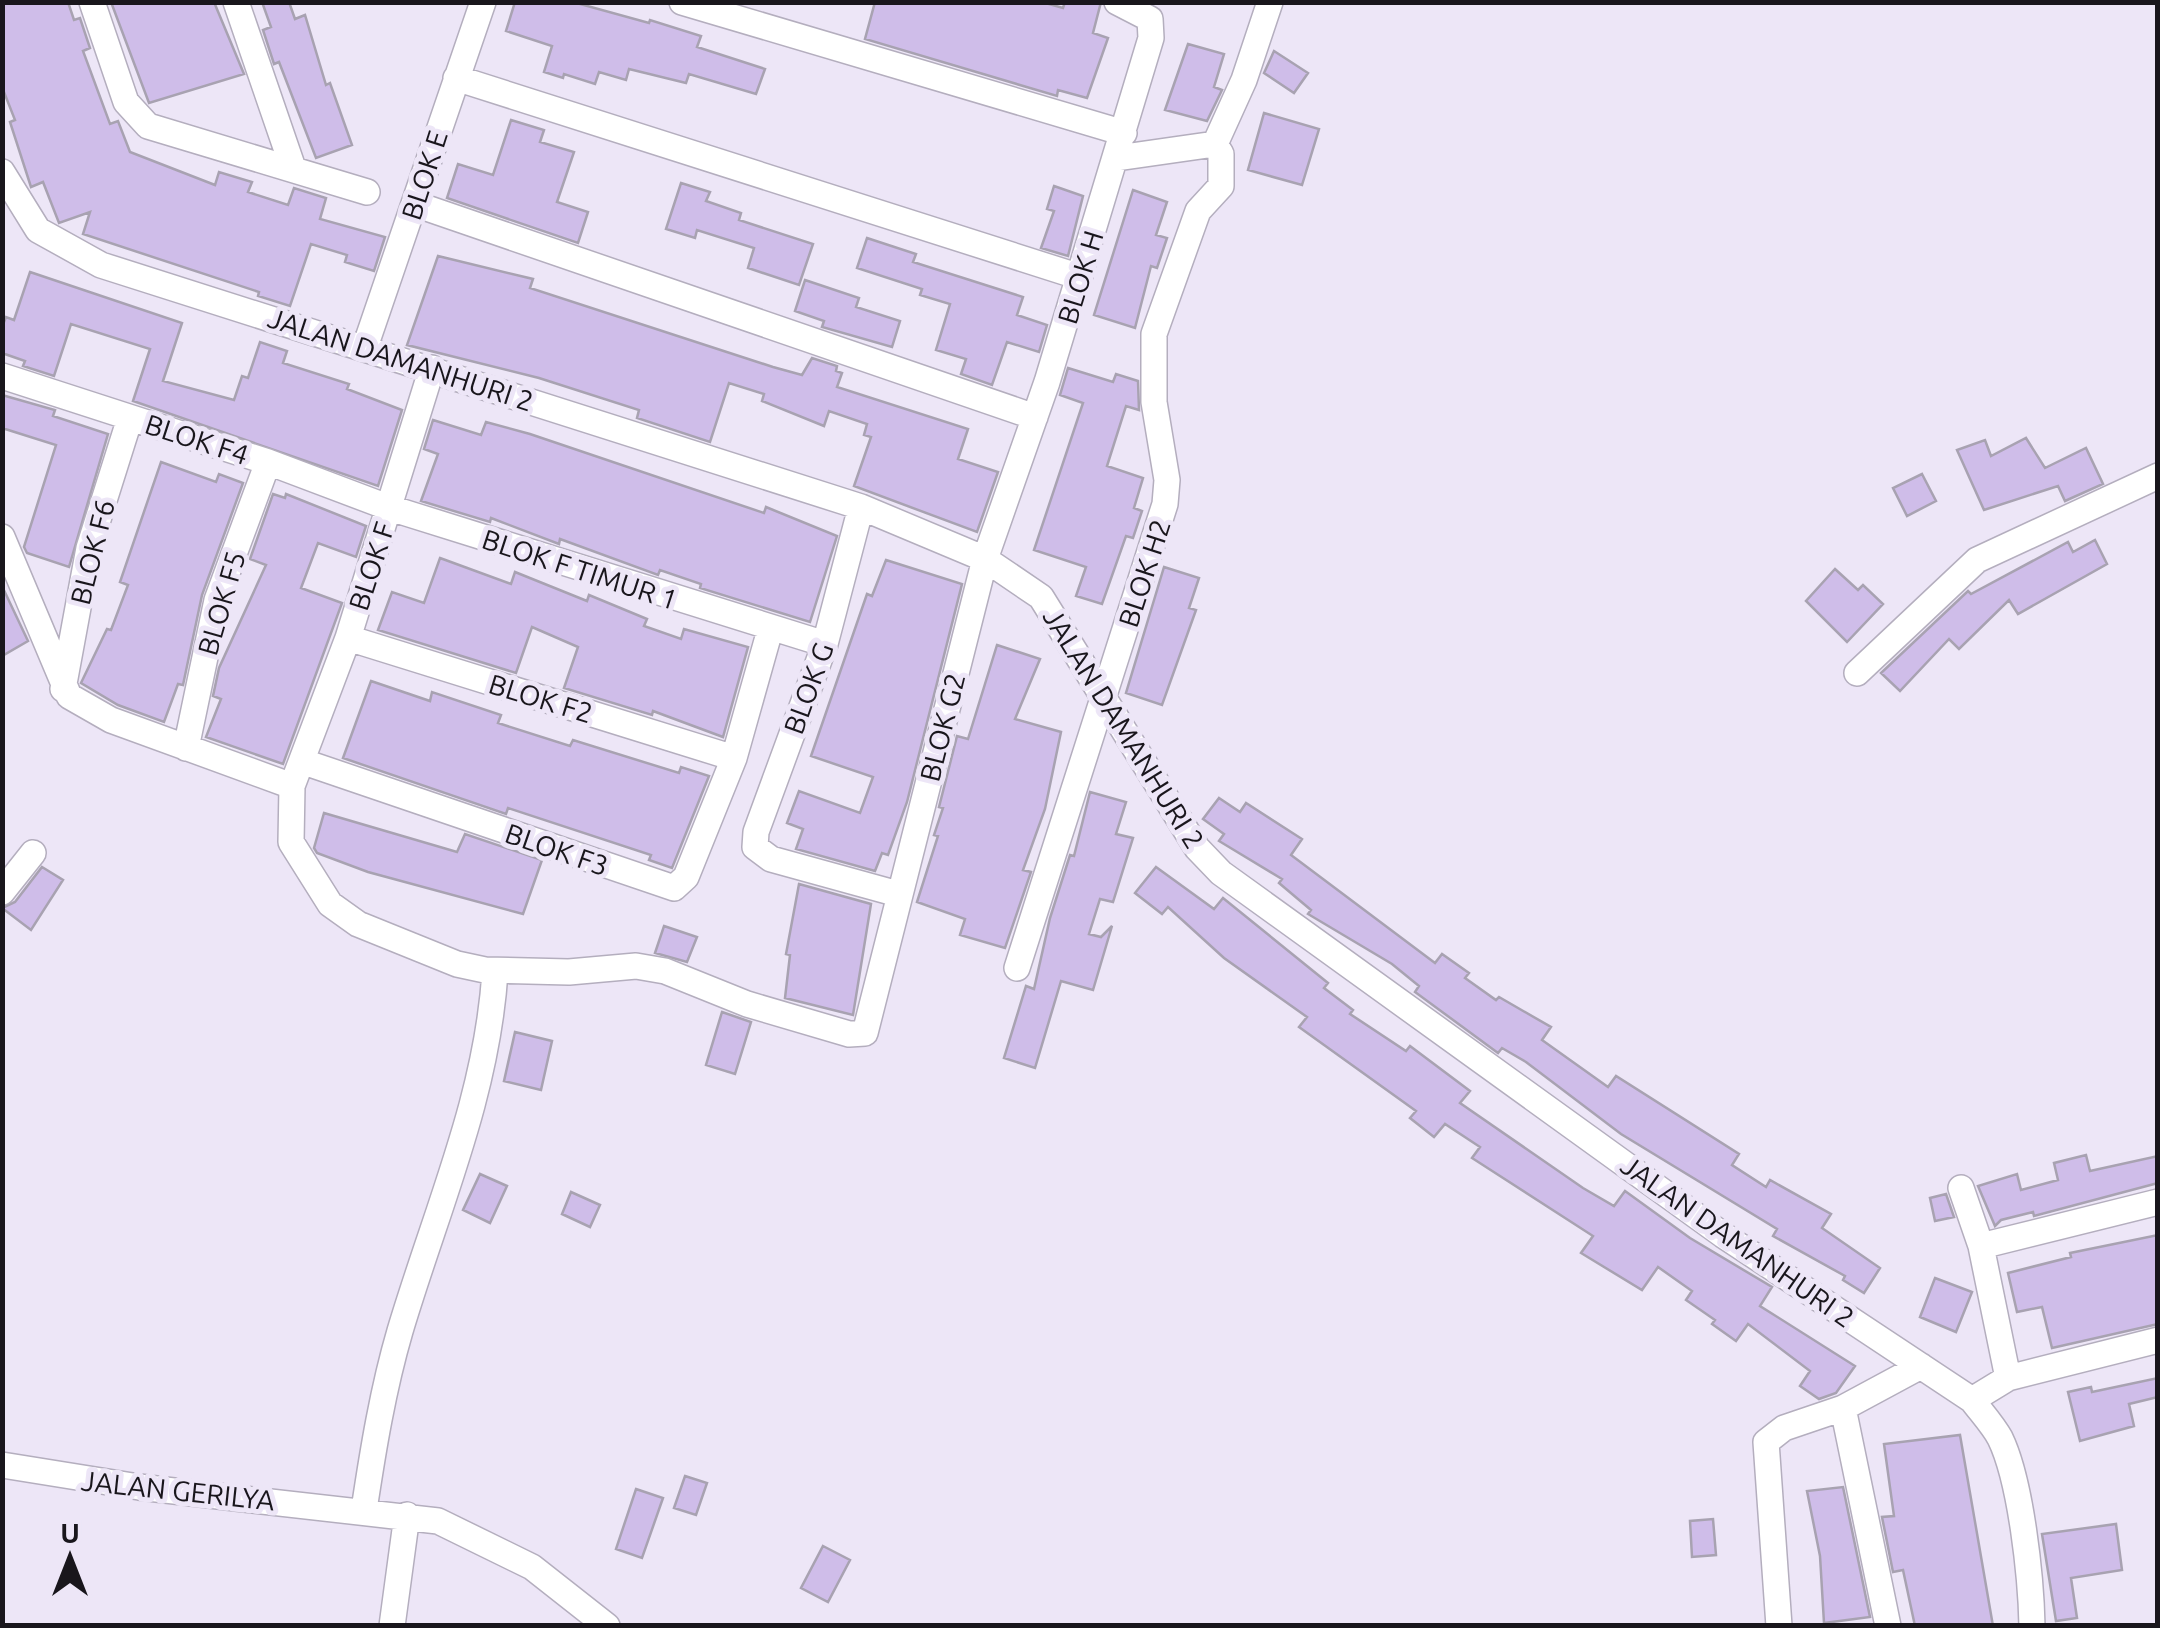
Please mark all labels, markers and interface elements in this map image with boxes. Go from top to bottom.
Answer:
street label: BLOK E [395,126,453,224]
street label: BLOK H [1051,227,1109,327]
street label: JALAN DAMANHURI 2 [264,301,538,417]
street label: BLOK F4 [141,408,253,470]
street label: BLOK F6 [64,496,120,608]
street label: BLOK H2 [1112,515,1176,631]
street label: BLOK F [342,518,400,614]
street label: BLOK F TIMUR 1 [479,523,681,615]
street label: BLOK F5 [191,547,251,659]
street label: JALAN DAMANHURI 2 [1037,602,1211,854]
street label: BLOK G [777,638,839,738]
street label: BLOK F2 [485,668,597,728]
street label: BLOK G2 [914,670,970,784]
street label: BLOK F3 [501,817,613,881]
street label: JALAN DAMANHURI 2 [1616,1149,1860,1333]
street label: JALAN GERILYA [80,1464,276,1516]
north arrow [20,1508,120,1608]
text: U [60,1517,80,1548]

